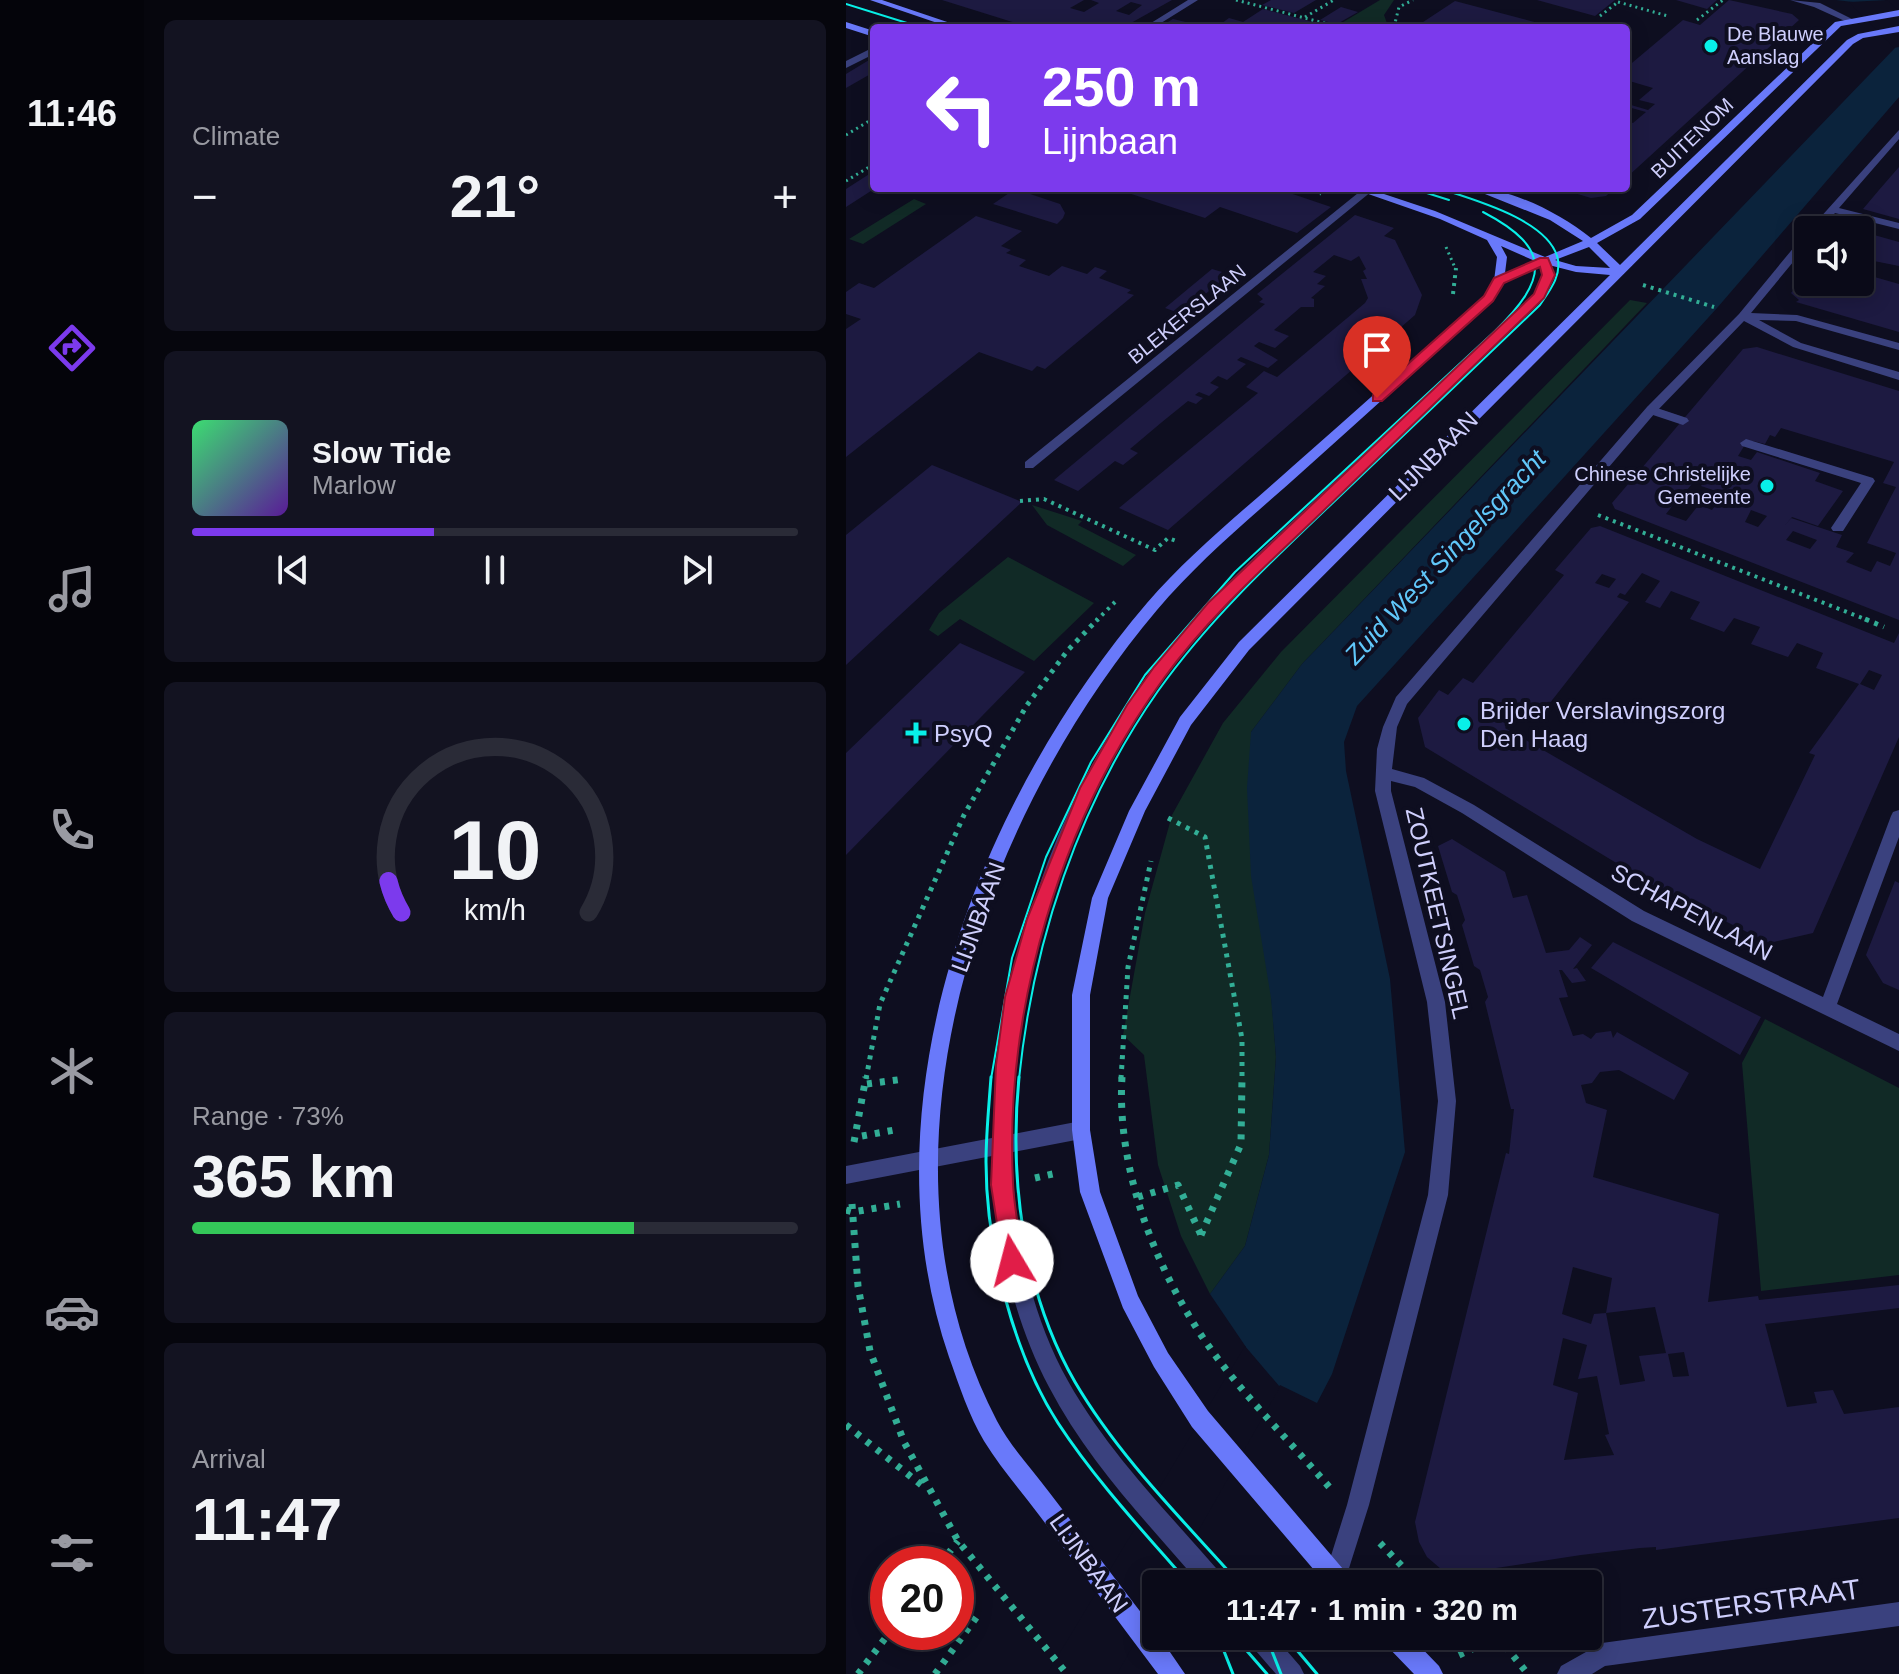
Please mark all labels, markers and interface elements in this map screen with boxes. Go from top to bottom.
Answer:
place label: De Blauwe Aanslag [1727,23,1824,68]
marker: De Blauwe Aanslag [1702,37,1720,55]
text: 250 m [1042,55,1201,118]
icon: left [910,56,1014,160]
text: 11:46 [27,93,117,134]
street label: BUITENOM [1646,93,1738,183]
text: Climate [192,121,280,151]
text: Lijnbaan [1042,121,1178,162]
text: 21° [450,163,540,230]
text: − [192,172,218,221]
text: + [772,172,798,221]
map controls [1794,216,1874,296]
button: sound [1794,216,1874,296]
street label: BLEKERSLAAN [1124,260,1250,368]
pin [1343,316,1411,398]
icon: directions [44,320,100,376]
icon: arrive [1355,328,1399,372]
street label: LIJNBAAN [1383,406,1483,506]
text: Slow Tide [312,436,451,469]
water label: Zuid West Singelsgracht [1337,443,1553,671]
place label: Chinese Christelijke Gemeente [1574,463,1751,508]
text: Marlow [312,470,396,500]
marker: Chinese Christelijke Gemeente [1758,477,1776,495]
icon: previous [271,548,315,592]
icon: pause [473,548,517,592]
icon: next [675,548,719,592]
icon: music [44,561,100,617]
place label: Brijder Verslavingszorg Den Haag [1480,697,1725,752]
marker: Brijder Verslavingszorg Den Haag [1455,715,1473,733]
place label: PsyQ [934,720,993,747]
marker: PsyQ [905,722,927,744]
icon: phone [44,802,100,858]
text: 10 [449,804,541,897]
street label: ZOUTKEETSINGEL [1401,805,1475,1021]
street label: LIJNBAAN [946,858,1010,976]
street label: SCHAPENLAAN [1607,858,1777,966]
text: km/h [464,894,526,926]
icon: climate [44,1043,100,1099]
text: Range · 73% [192,1101,344,1131]
text: 365 km [192,1143,396,1210]
position arrow [970,1219,1054,1303]
icon: car [44,1284,100,1340]
text: Arrival [192,1444,266,1474]
text: 11:47 [192,1486,342,1553]
street label: LIJNBAAN [1044,1509,1134,1617]
icon: filters [44,1525,100,1581]
speed limit sign: 20 [870,1546,974,1650]
street label: ZUSTERSTRAAT [1640,1573,1862,1635]
text: 11:47 · 1 min · 320 m [1226,1593,1518,1626]

